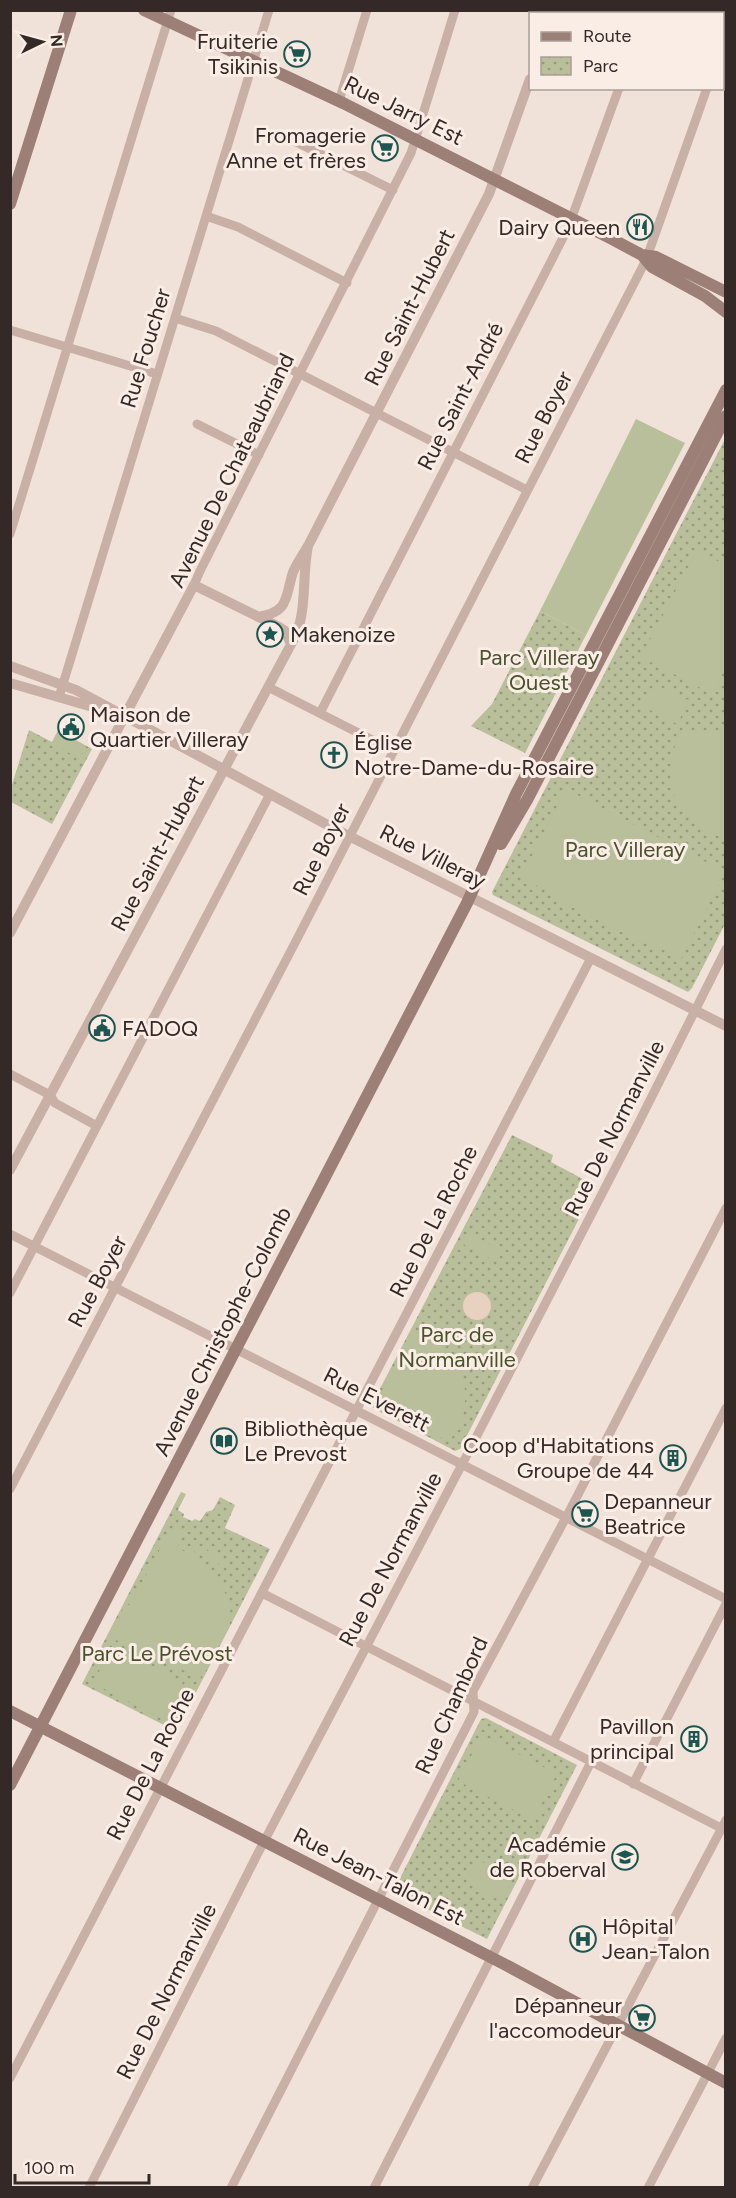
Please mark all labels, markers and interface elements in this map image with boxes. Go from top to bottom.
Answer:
north arrow [12,12,72,72]
legend [529,12,724,90]
text: Route [583,25,632,47]
place label: Fruiterie Tsikinis [197,28,278,80]
text: N [46,34,66,48]
supermarket icon: Fruiterie Tsikinis [282,39,312,69]
text: Parc [583,55,619,77]
street label: Rue Jarry Est [340,70,468,151]
place label: Fromagerie Anne et frères [226,122,366,174]
supermarket icon: Fromagerie Anne et frères [370,133,400,163]
restaurant icon: Dairy Queen [625,212,655,242]
place label: Dairy Queen [498,214,620,241]
street label: Rue Saint-Hubert [358,224,461,390]
street label: Rue Foucher [114,284,177,411]
street label: Rue Saint-André [412,318,509,475]
street label: Avenue De Chateaubriand [163,349,300,592]
street label: Rue Boyer [509,366,578,468]
place icon: Makenoize [255,619,285,649]
place label: Makenoize [290,621,395,648]
park label: Parc Villeray Ouest [479,644,600,696]
place label: Maison de Quartier Villeray [90,701,249,753]
public building icon: Maison de Quartier Villeray [56,712,86,742]
place label: Église Notre-Dame-du-Rosaire [354,729,594,781]
church icon: Église Notre-Dame-du-Rosaire [319,740,349,770]
street label: Rue Saint-Hubert [105,771,210,936]
street label: Rue Boyer [287,798,356,900]
street label: Rue Villeray [375,818,491,895]
park label: Parc Villeray [565,836,686,863]
public building icon: FADOQ [87,1013,117,1043]
place label: FADOQ [122,1015,198,1042]
street label: Rue De Normanville [558,1036,670,1221]
street label: Rue De La Roche [384,1141,483,1302]
street label: Avenue Christophe-Colomb [148,1202,297,1460]
street label: Rue Boyer [62,1230,133,1332]
park label: Parc de Normanville [398,1321,516,1373]
street label: Rue Everett [319,1361,434,1438]
place label: Bibliothèque Le Prevost [244,1415,368,1467]
library icon: Bibliothèque Le Prevost [209,1426,239,1456]
place label: Coop d'Habitations Groupe de 44 [463,1432,654,1484]
building icon: Coop d'Habitations Groupe de 44 [658,1443,688,1473]
street label: Rue De Normanville [333,1467,448,1651]
place label: Depanneur Beatrice [604,1488,712,1540]
supermarket icon: Depanneur Beatrice [570,1499,600,1529]
street label: Rue Chambord [409,1632,494,1778]
park label: Parc Le Prévost [81,1640,233,1667]
street label: Rue De La Roche [101,1684,200,1845]
place label: Pavillon principal [590,1713,674,1765]
building icon: Pavillon principal [679,1724,709,1754]
street label: Rue Jean-Talon Est [289,1822,469,1931]
place label: Académie de Roberval [490,1831,606,1883]
school or university icon: Académie de Roberval [610,1842,640,1872]
street label: Rue De Normanville [110,1899,222,2084]
place label: Hôpital Jean-Talon [602,1913,710,1965]
hospital icon: Hôpital Jean-Talon [568,1924,598,1954]
place label: Dépanneur l'accomodeur [489,1992,623,2044]
supermarket icon: Dépanneur l'accomodeur [627,2003,657,2033]
scale bar [15,2147,148,2185]
text: 100 m [24,2157,74,2179]

